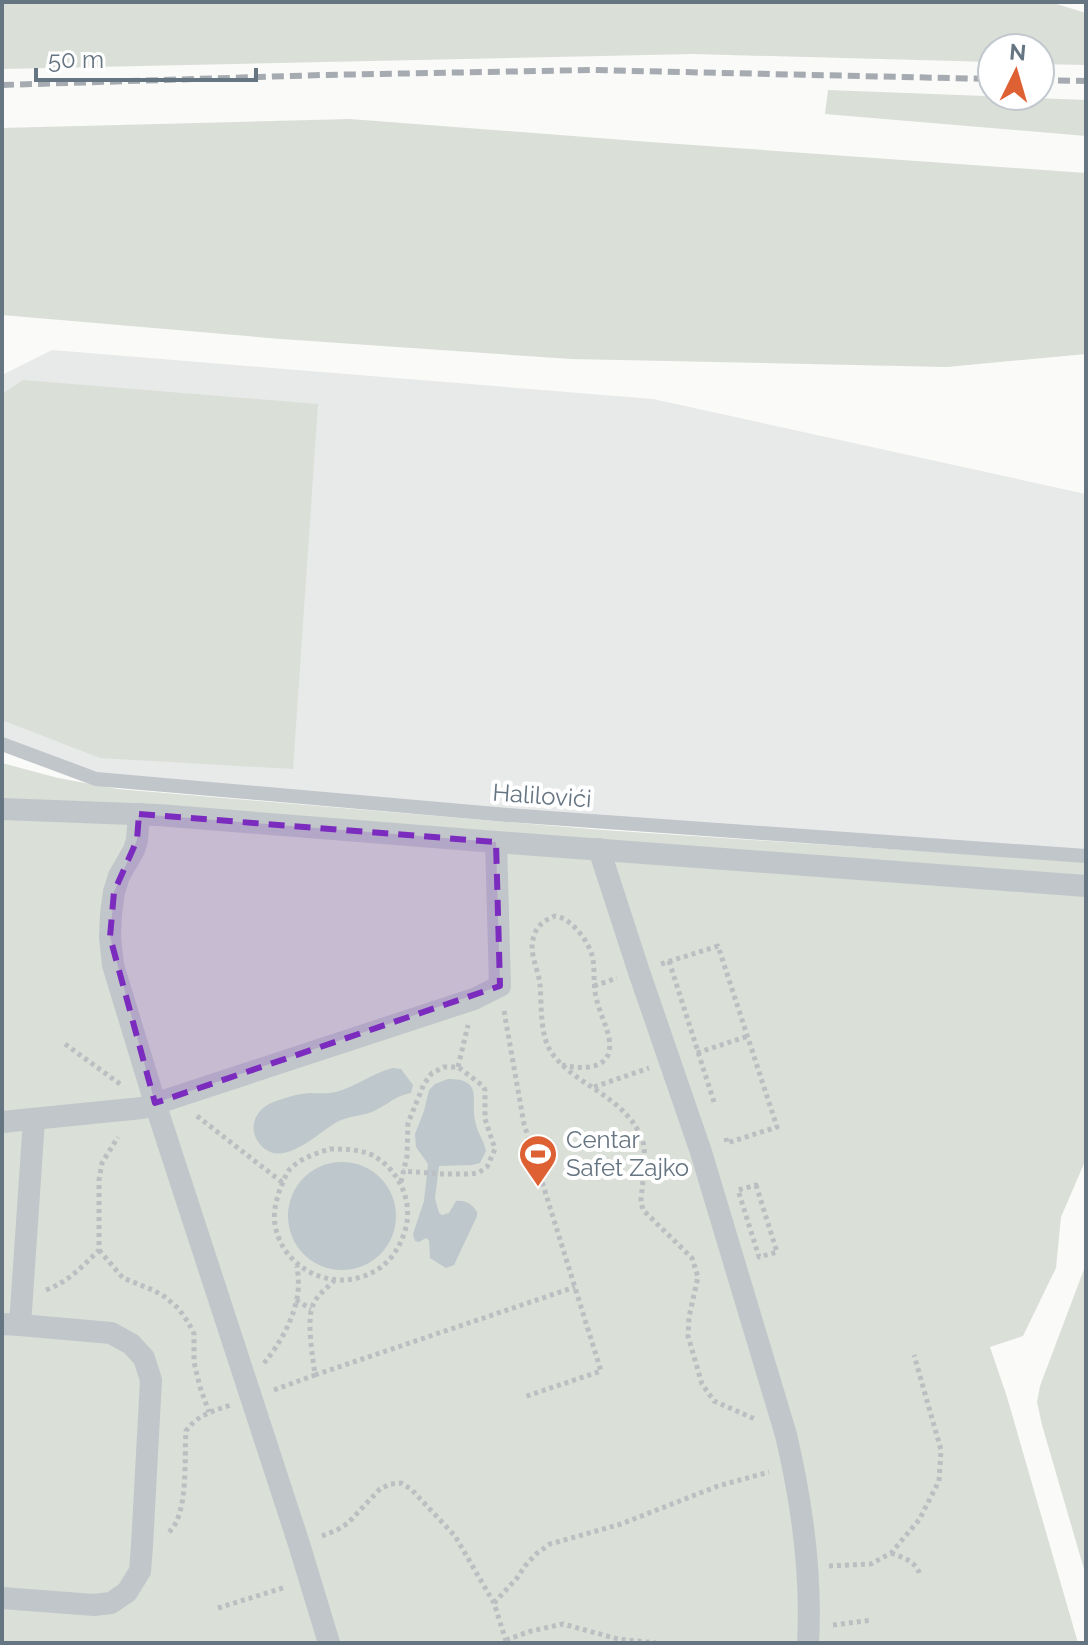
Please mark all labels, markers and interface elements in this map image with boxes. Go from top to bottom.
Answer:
scale bar [36,32,256,82]
north arrow [976,32,1056,112]
text: N [1008,38,1027,66]
text: 50 m [48,45,104,74]
street label: Halilovići [492,778,593,813]
place label: Centar Safet Zajko [566,1125,689,1182]
sports icon: Centar Safet Zajko [517,1133,559,1188]

